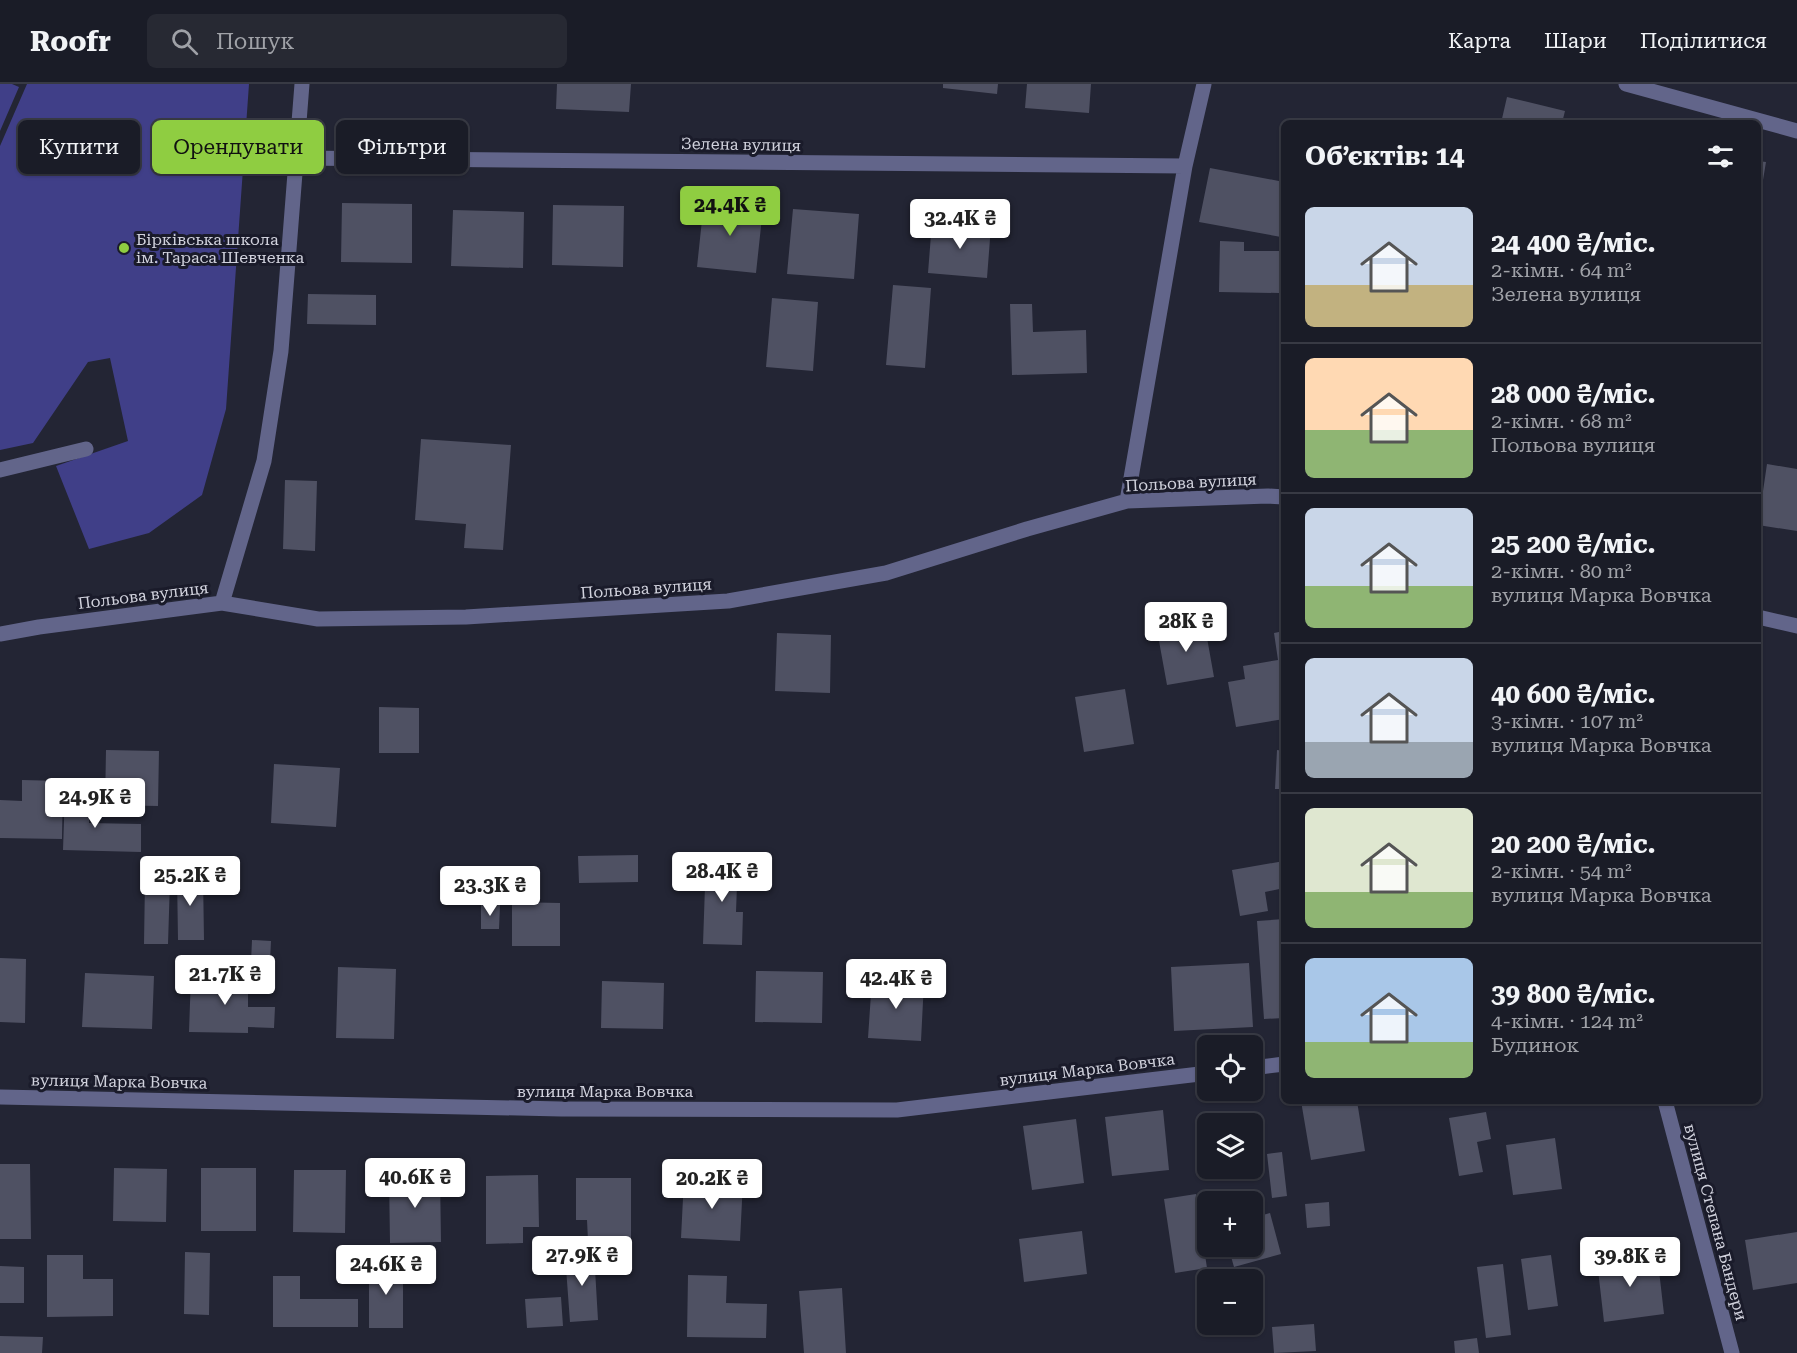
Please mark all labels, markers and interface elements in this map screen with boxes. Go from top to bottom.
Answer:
search box [147,14,567,68]
text: Roofr [30,25,111,58]
icon: search [168,25,201,58]
text: Пошук [216,29,294,54]
text: Карта [1448,29,1511,53]
text: Шари [1544,29,1607,53]
text: Поділитися [1640,29,1767,53]
chip: Купити [18,120,140,174]
chip: Орендувати [152,120,324,174]
chip: Фільтри [336,120,468,174]
street label: Зелена вулиця [681,134,801,155]
icon: filters [1704,140,1737,173]
text: Об’єктів: 14 [1305,141,1464,171]
pin: 24.4K ₴ [675,186,785,237]
text: 24.4K ₴ [694,193,766,217]
pin: 32.4K ₴ [905,199,1015,250]
text: 32.4K ₴ [924,206,996,230]
text: 24 400 ₴/міс. [1491,228,1656,258]
place label: Бірківська школа ім. Тараса Шевченка [136,230,304,267]
icon: home [1353,231,1425,303]
marker: Бірківська школа ім. Тараса Шевченка [117,241,131,255]
text: 2-кімн. · 64 m² [1491,258,1632,282]
text: Зелена вулиця [1491,282,1641,306]
text: 28 000 ₴/міс. [1491,379,1656,409]
icon: home [1353,382,1425,454]
text: 2-кімн. · 68 m² [1491,409,1632,433]
text: Польова вулиця [1491,433,1655,457]
street label: Польова вулиця [1125,470,1257,495]
text: 25 200 ₴/міс. [1491,529,1656,559]
icon: home [1353,532,1425,604]
text: 2-кімн. · 80 m² [1491,559,1632,583]
street label: Польова вулиця [580,574,712,603]
street label: Польова вулиця [77,578,210,613]
text: вулиця Марка Вовчка [1491,583,1712,607]
pin: 28K ₴ [1144,602,1228,653]
text: 28K ₴ [1159,609,1213,633]
text: 40 600 ₴/міс. [1491,679,1656,709]
icon: home [1353,682,1425,754]
text: 3-кімн. · 107 m² [1491,709,1643,733]
text: вулиця Марка Вовчка [1491,733,1712,757]
pin: 24.9K ₴ [40,778,150,829]
text: 24.9K ₴ [59,785,131,809]
text: 20 200 ₴/міс. [1491,829,1656,859]
icon: home [1353,832,1425,904]
pin: 28.4K ₴ [667,852,777,903]
pin: 25.2K ₴ [135,856,245,907]
text: 28.4K ₴ [686,859,758,883]
text: 2-кімн. · 54 m² [1491,859,1632,883]
text: 25.2K ₴ [154,863,226,887]
pin: 23.3K ₴ [435,866,545,917]
text: 23.3K ₴ [454,873,526,897]
text: вулиця Марка Вовчка [1491,883,1712,907]
pin: 21.7K ₴ [170,955,280,1006]
pin: 42.4K ₴ [841,959,951,1010]
text: 21.7K ₴ [189,962,261,986]
text: 42.4K ₴ [860,966,932,990]
text: 39 800 ₴/міс. [1491,979,1656,1009]
icon: home [1353,982,1425,1054]
text: 4-кімн. · 124 m² [1491,1009,1643,1033]
text: Будинок [1491,1033,1579,1057]
map controls [1197,1035,1263,1335]
button: locate [1197,1035,1263,1101]
street label: вулиця Марка Вовчка [998,1049,1176,1090]
street label: вулиця Марка Вовчка [31,1070,208,1093]
street label: вулиця Марка Вовчка [517,1082,694,1101]
button: layers [1197,1113,1263,1179]
street label: вулиця Степана Бандери [1680,1122,1751,1323]
pin: 40.6K ₴ [360,1158,470,1209]
pin: 20.2K ₴ [657,1159,767,1210]
text: 40.6K ₴ [379,1165,451,1189]
text: 20.2K ₴ [676,1166,748,1190]
button: + [1197,1191,1263,1257]
pin: 27.9K ₴ [527,1236,637,1287]
pin: 39.8K ₴ [1575,1237,1685,1288]
text: 27.9K ₴ [546,1243,618,1267]
text: 39.8K ₴ [1594,1244,1666,1268]
pin: 24.6K ₴ [331,1245,441,1296]
text: 24.6K ₴ [350,1252,422,1276]
button: − [1197,1269,1263,1335]

